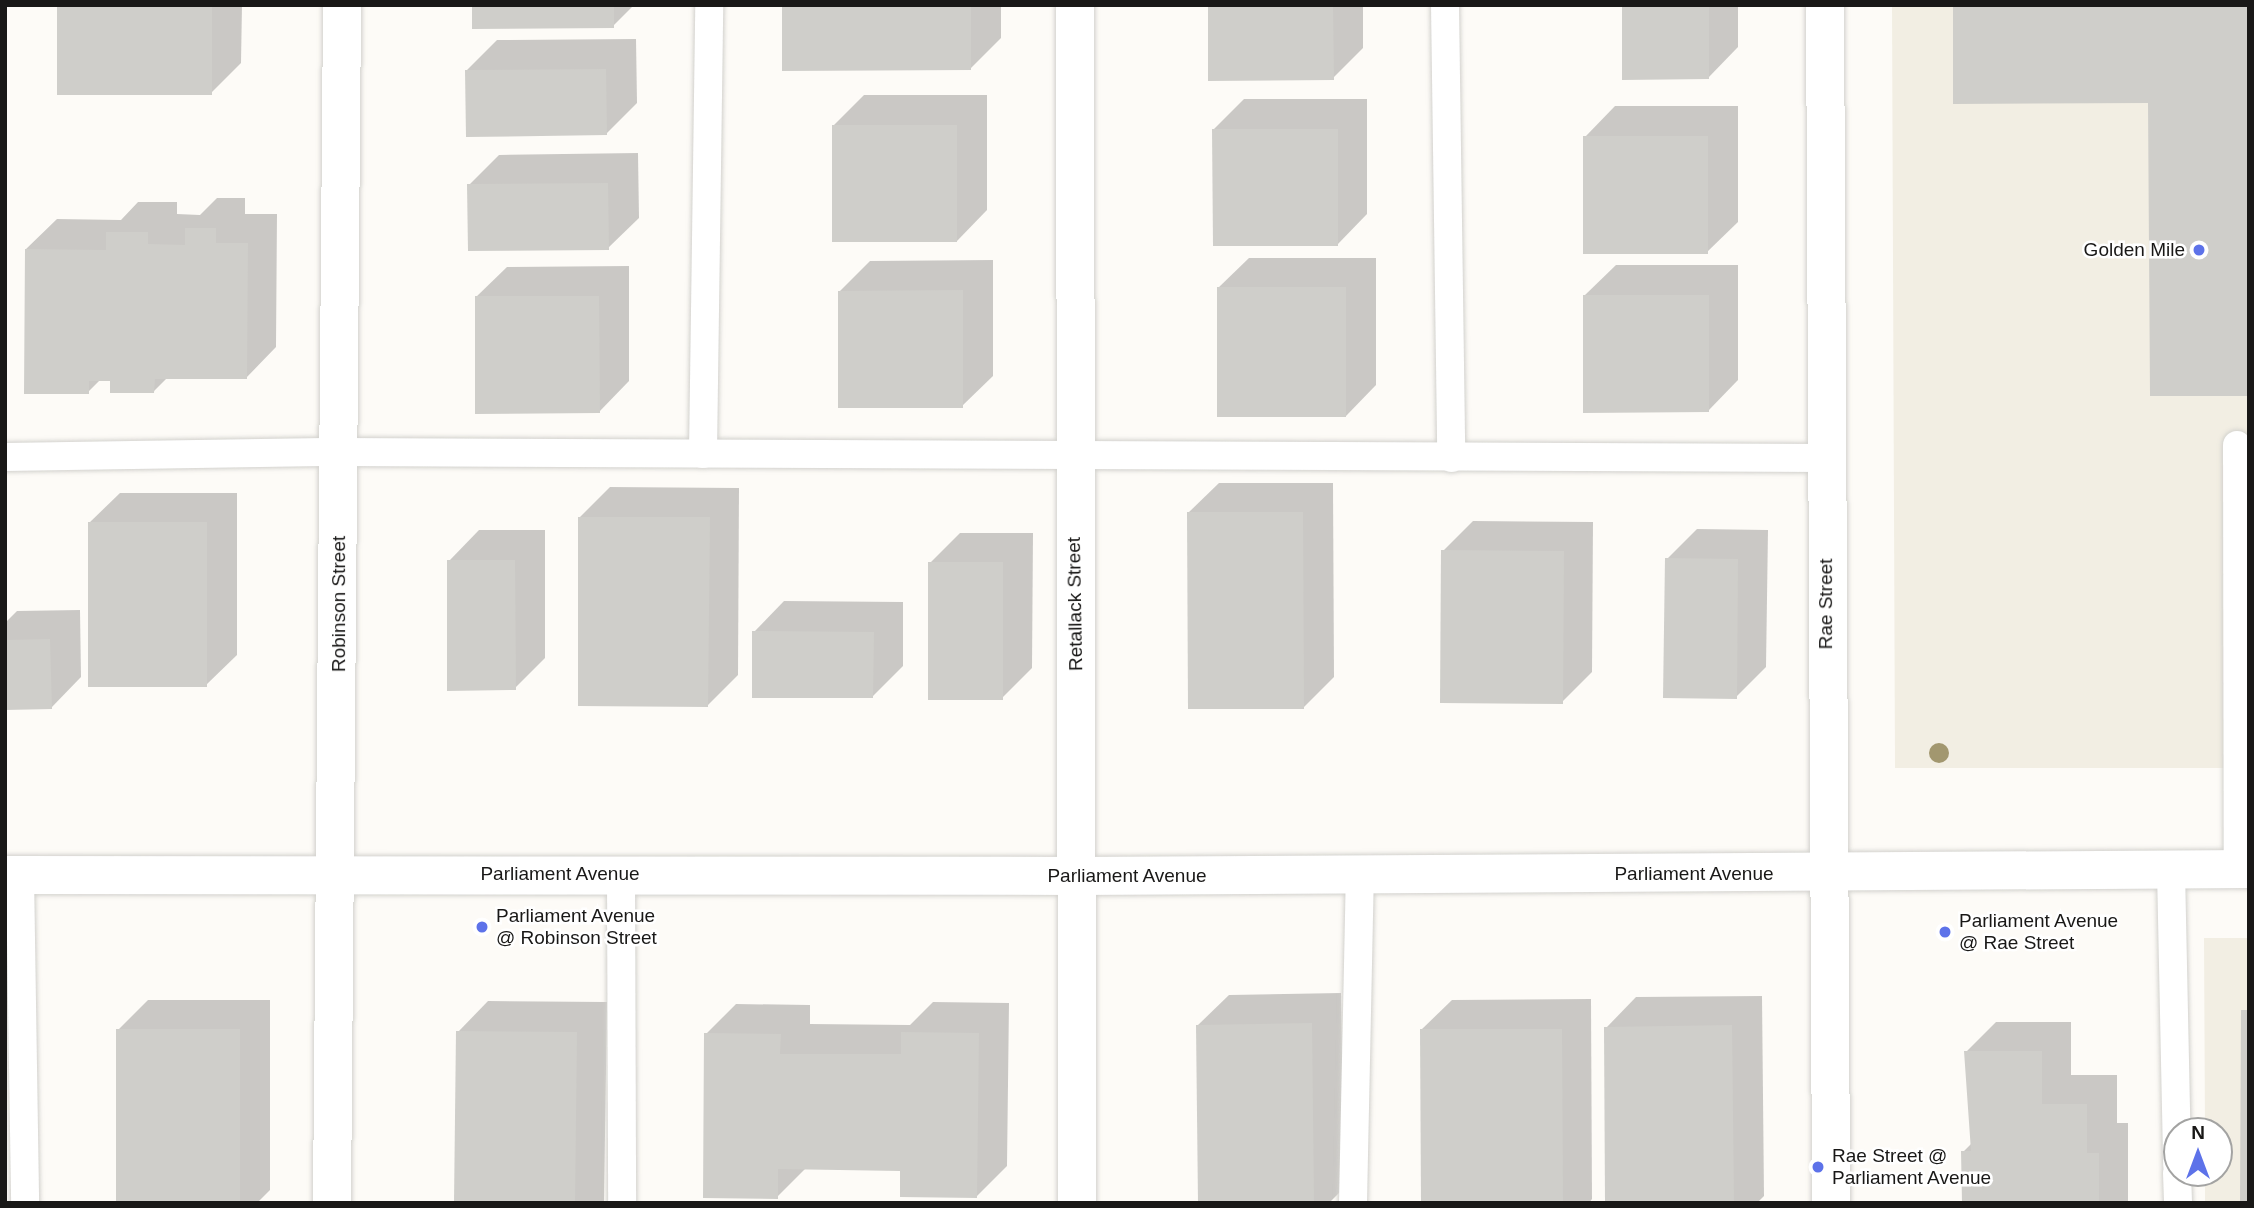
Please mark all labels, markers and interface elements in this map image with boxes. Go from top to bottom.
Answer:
place label: Golden Mile [2084,239,2185,261]
marker: Golden Mile [2191,242,2207,258]
street label: Robinson Street [328,536,350,672]
street label: Retallack Street [1062,537,1088,671]
street label: Rae Street [1815,559,1837,649]
street label: Parliament Avenue [480,863,640,885]
street label: Parliament Avenue [1614,863,1774,885]
street label: Parliament Avenue [1047,865,1207,887]
place label: Parliament Avenue @ Robinson Street [496,905,657,949]
place label: Parliament Avenue @ Rae Street [1959,910,2119,954]
marker: Parliament Avenue @ Robinson Street [474,919,490,935]
marker: Parliament Avenue @ Rae Street [1937,924,1953,940]
north arrow [2163,1117,2233,1187]
text: N [2191,1122,2205,1143]
place label: Rae Street @ Parliament Avenue [1832,1145,1992,1189]
marker: Rae Street @ Parliament Avenue [1810,1159,1826,1175]

